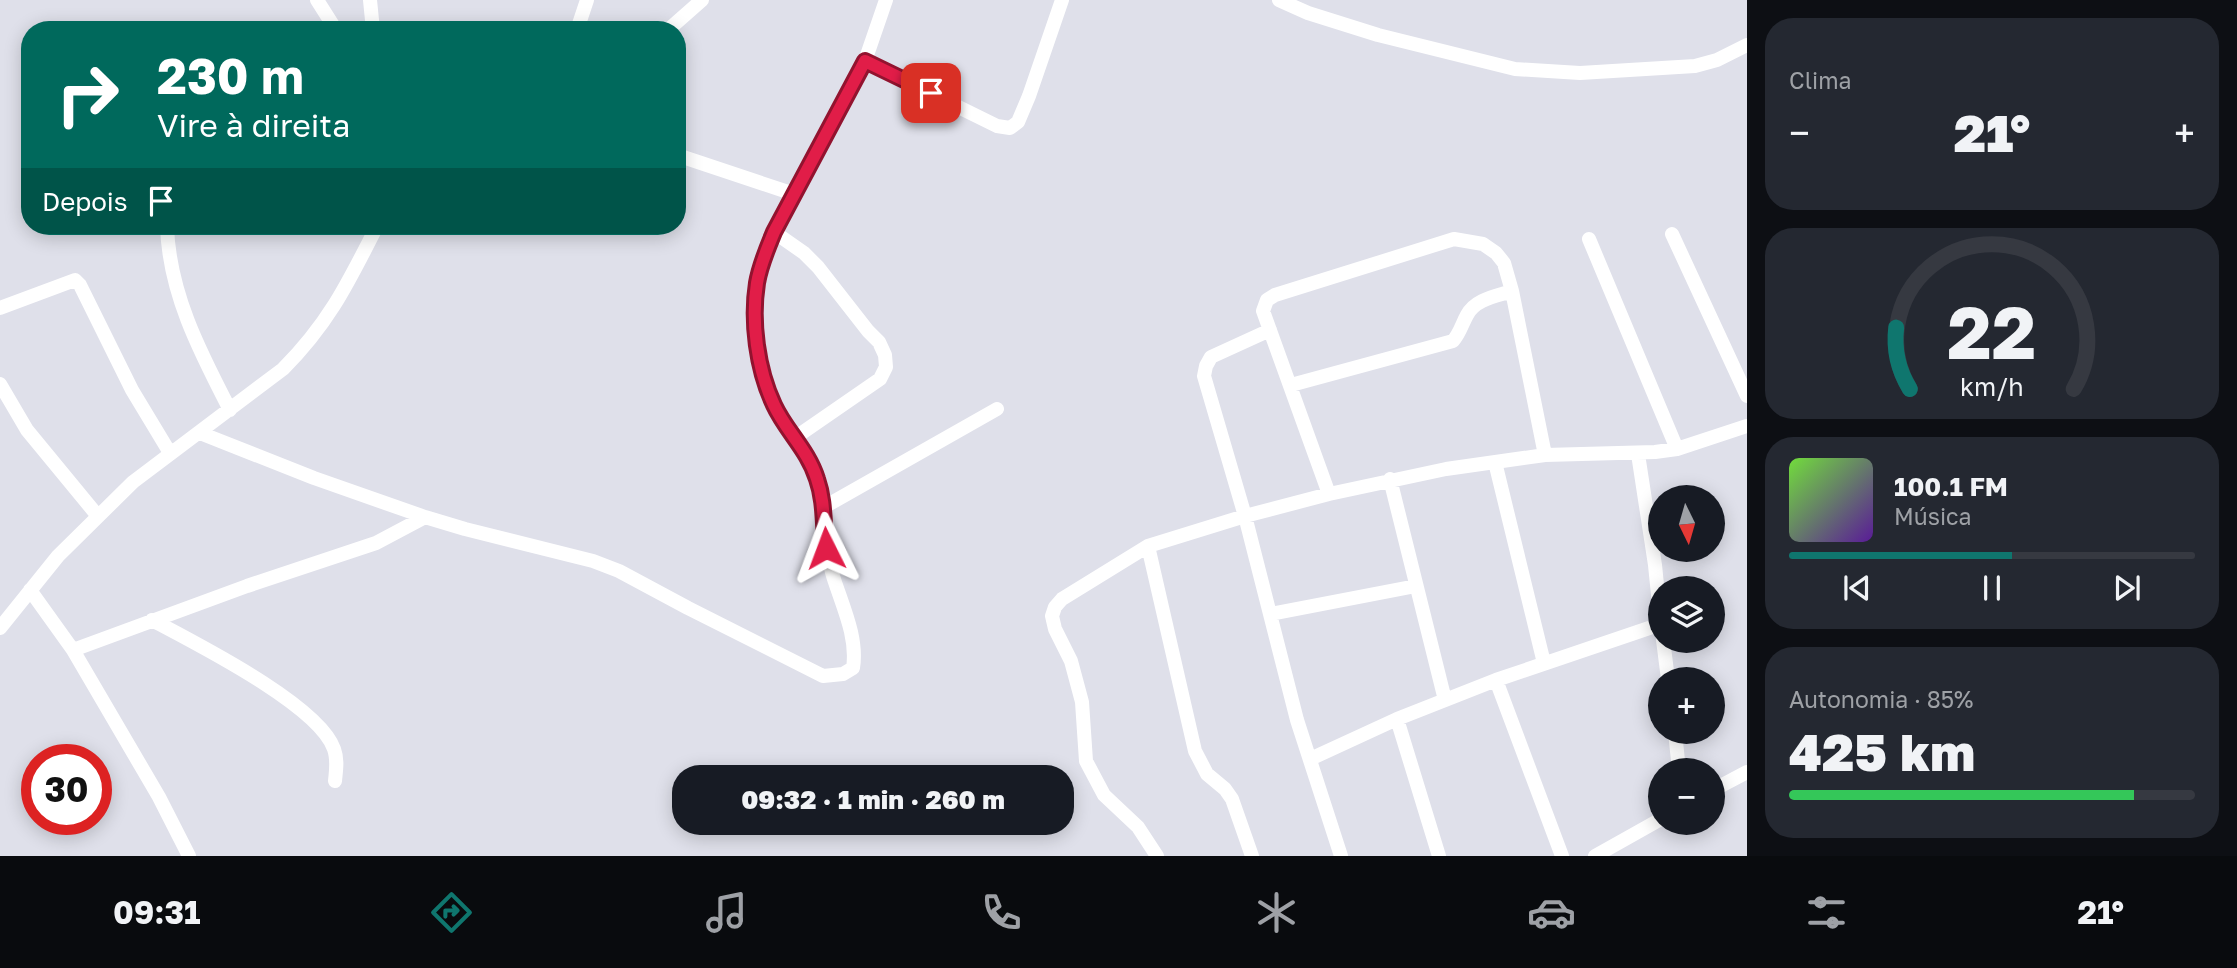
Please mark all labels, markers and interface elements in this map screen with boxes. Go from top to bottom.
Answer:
text: 230 m [157,46,304,105]
icon: right [42,49,133,140]
pin [901,63,961,123]
text: Clima [1789,66,1852,94]
icon: arrive [912,74,950,112]
text: 21° [1954,101,2030,163]
text: Vire à direita [157,106,350,144]
text: − [1789,110,1810,155]
text: + [2174,110,2195,155]
icon: arrive [142,182,180,220]
text: Depois [42,186,128,217]
text: 22 [1948,289,2036,376]
text: km/h [1960,371,2024,402]
text: 100.1 FM [1894,471,2008,502]
north arrow [1648,485,1726,562]
map controls [1648,485,1725,835]
text: Música [1894,502,1972,530]
position arrow [789,511,863,585]
icon: previous [1838,569,1876,607]
icon: pause [1973,569,2011,607]
icon: next [2108,569,2146,607]
button: layers [1648,576,1725,653]
button: + [1648,667,1725,744]
text: Autonomia · 85% [1789,685,1973,713]
text: 425 km [1789,720,1975,782]
speed limit sign: 30 [21,744,112,835]
button: − [1648,758,1725,835]
text: 09:32 · 1 min · 260 m [741,784,1005,815]
icon: directions [427,888,476,937]
icon: music [702,888,751,937]
icon: phone [977,888,1026,937]
icon: climate [1252,888,1301,937]
icon: car [1527,888,1576,937]
icon: filters [1802,888,1851,937]
text: 09:31 [113,893,200,931]
text: 21° [2078,893,2124,931]

